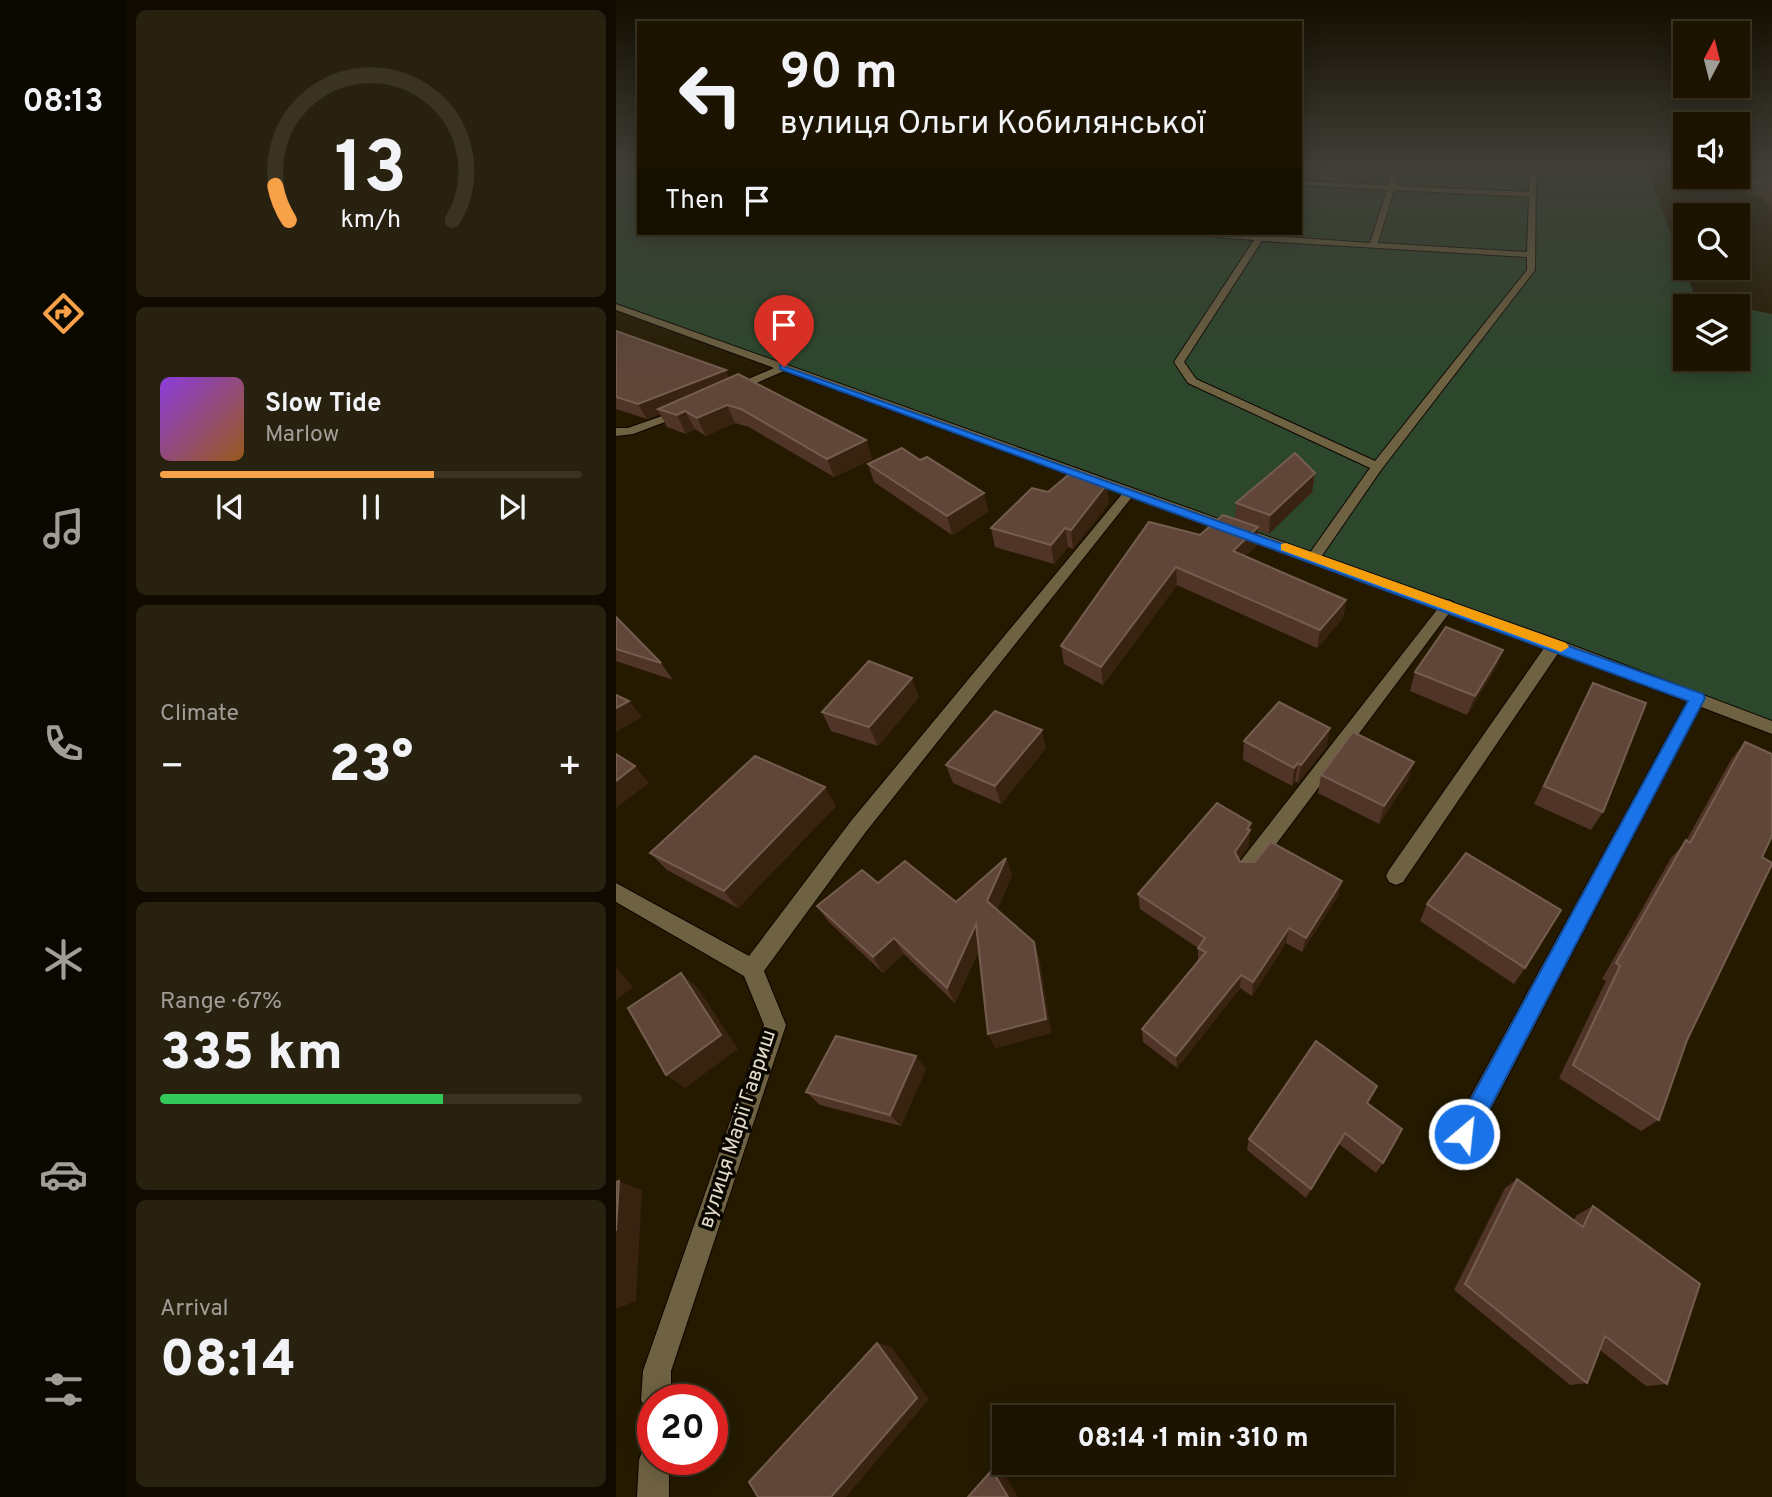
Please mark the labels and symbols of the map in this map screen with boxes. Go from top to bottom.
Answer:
north arrow [1673,21,1750,98]
pin [754,295,814,367]
street label: вулиця Марії Гавриш [693,1026,783,1232]
position arrow [1427,1097,1501,1171]
speed limit sign: 20 [637,1384,728,1475]

